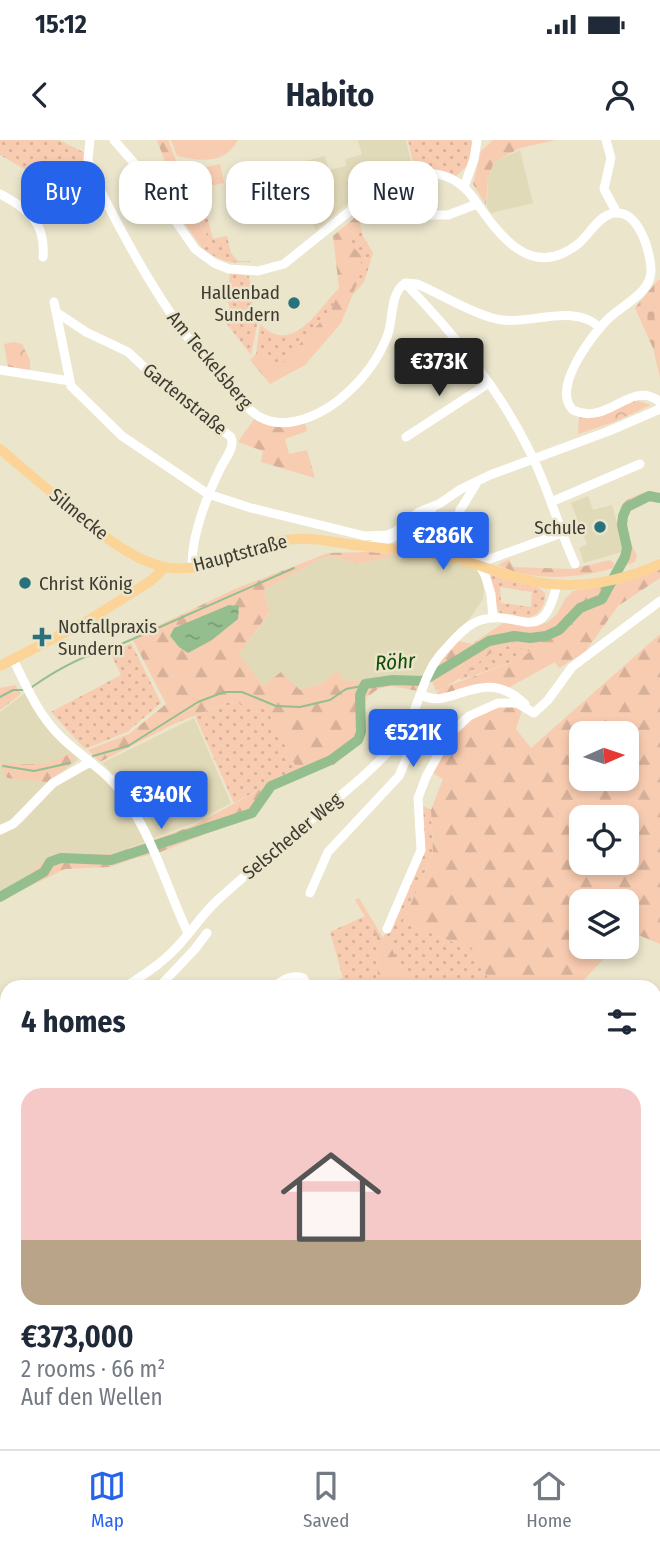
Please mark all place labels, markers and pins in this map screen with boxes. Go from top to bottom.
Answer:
place label: Hallenbad Sundern [201,281,280,326]
marker: Hallenbad Sundern [286,295,302,311]
pin: €373K [390,338,488,398]
pin: €286K [394,512,492,572]
place label: Schule [534,516,586,539]
marker: Schule [592,519,608,535]
place label: Christ König [39,572,132,595]
marker: Christ König [17,575,33,591]
place label: Notfallpraxis Sundern [58,615,157,660]
marker: Notfallpraxis Sundern [32,627,52,647]
pin: €521K [364,710,462,769]
pin: €340K [112,772,210,831]

